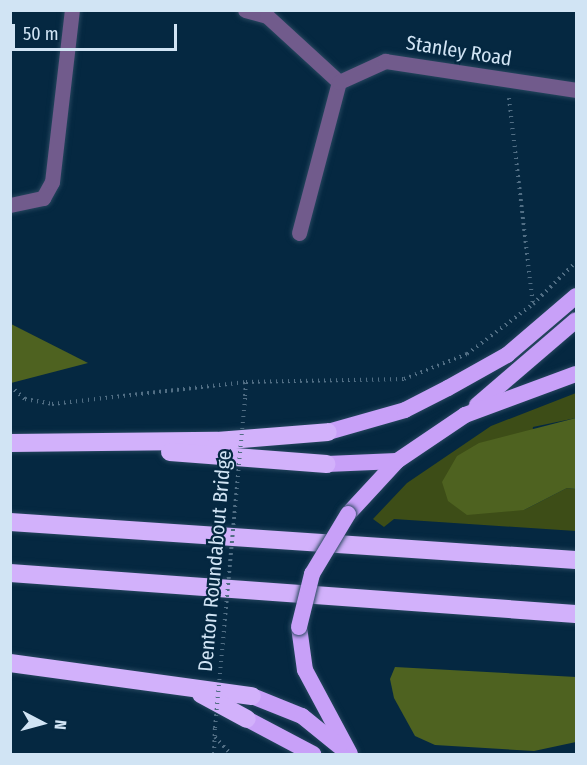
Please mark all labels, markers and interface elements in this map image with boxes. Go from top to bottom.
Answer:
scale bar [15,12,180,50]
text: 50 m [23,23,59,45]
street label: Stanley Road [404,31,514,71]
street label: Denton Roundabout Bridge [193,449,237,673]
north arrow [12,693,72,753]
text: N [50,719,70,731]

